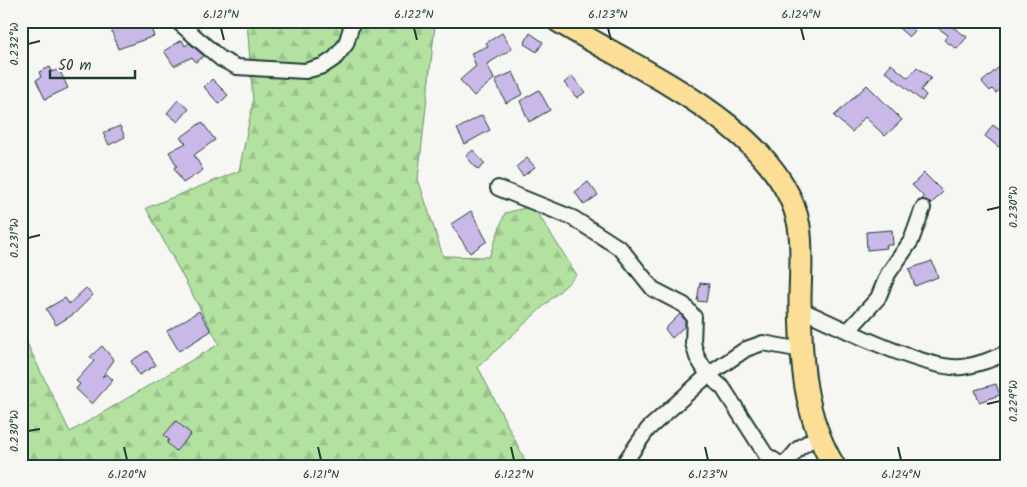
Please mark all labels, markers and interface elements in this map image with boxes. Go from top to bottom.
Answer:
text: 6.121°N [203,5,239,24]
text: 6.122°N [394,5,434,24]
text: 6.123°N [588,5,628,24]
text: 6.124°N [781,5,821,24]
text: 0.232°W [5,22,24,66]
scale bar [50,48,135,80]
text: 50 m [58,54,92,78]
text: 0.230°W [1004,186,1023,228]
text: 0.231°W [5,218,24,258]
text: 0.229°W [1004,380,1023,422]
text: 0.230°W [5,410,24,452]
text: 6.120°N [108,465,146,484]
text: 6.121°N [303,465,339,484]
text: 6.122°N [494,465,534,484]
text: 6.123°N [688,465,728,484]
text: 6.124°N [881,465,921,484]

